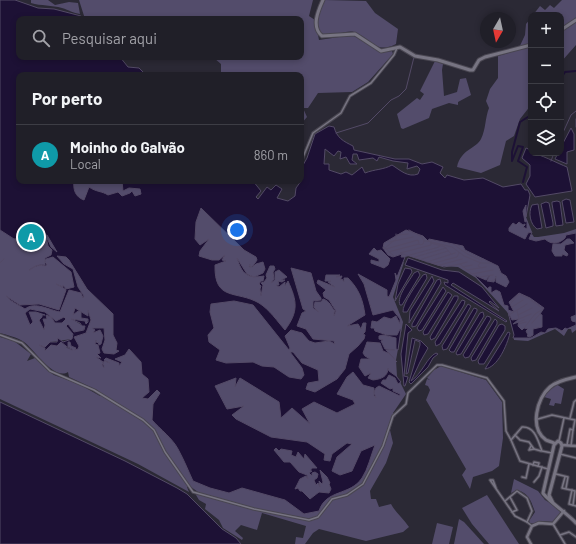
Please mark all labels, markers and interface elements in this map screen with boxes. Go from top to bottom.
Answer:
north arrow [480,12,516,48]
map controls [528,12,564,156]
button: + [528,12,564,48]
search box [16,16,304,60]
icon: search [30,27,52,49]
text: Pesquisar aqui [62,29,157,47]
button: − [528,48,564,84]
button: locate [528,84,564,120]
text: Por perto [32,88,102,108]
button: layers [528,120,564,156]
text: Moinho do Galvão [70,138,185,156]
text: A [41,147,49,163]
text: 860 m [254,147,288,163]
text: Local [70,156,101,172]
your location [227,220,247,240]
pin: A [18,222,44,252]

